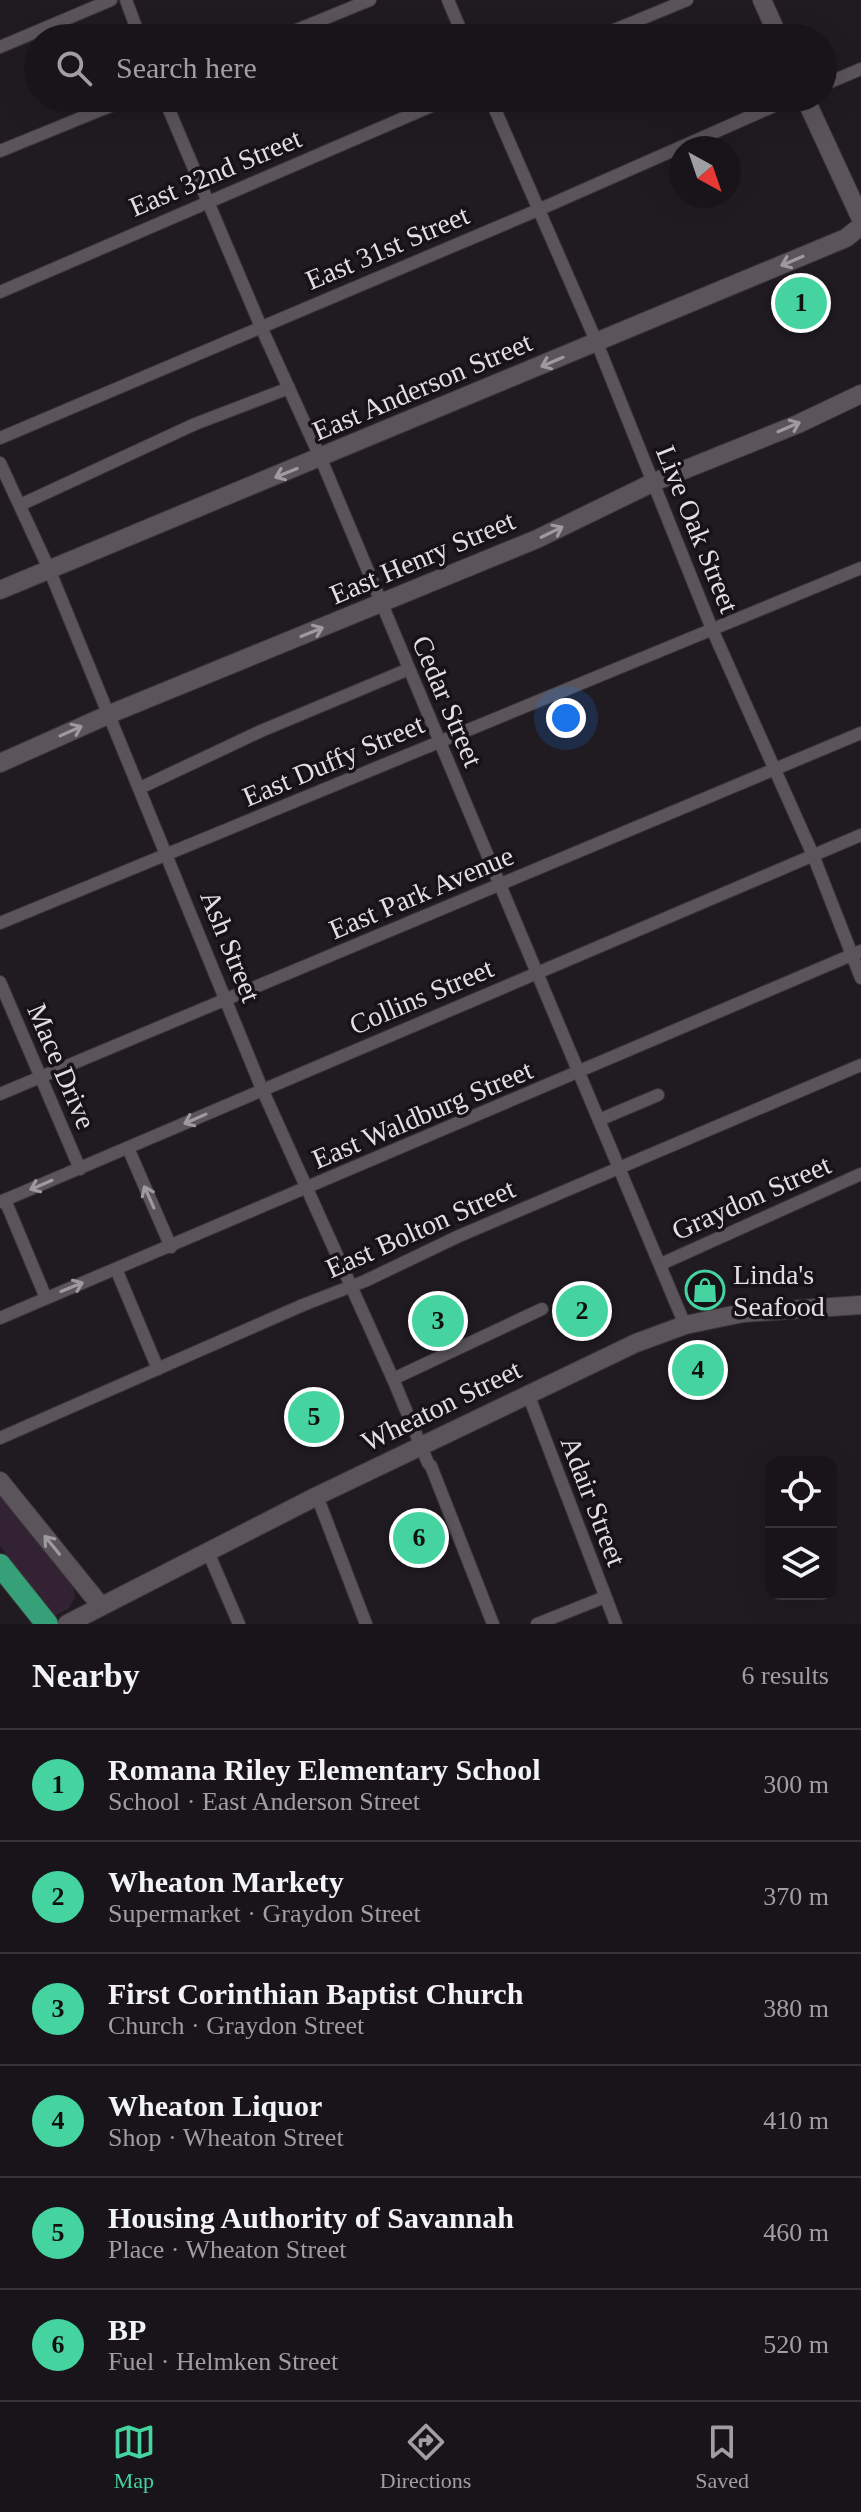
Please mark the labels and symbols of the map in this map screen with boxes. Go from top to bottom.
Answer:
street label: East 32nd Street [125,122,306,223]
north arrow [669,136,741,208]
street label: East 31st Street [301,199,474,296]
one-way arrow [780,255,805,270]
pin: 1 [775,273,827,333]
street label: East Anderson Street [308,326,537,447]
one-way arrow [540,356,565,370]
one-way arrow [777,419,801,434]
street label: Live Oak Street [650,441,745,617]
one-way arrow [274,466,299,481]
street label: East Henry Street [325,505,519,610]
one-way arrow [539,524,563,539]
one-way arrow [299,624,324,639]
street label: Cedar Street [406,631,489,772]
your location [546,698,586,738]
street label: East Duffy Street [238,708,429,813]
one-way arrow [59,723,83,738]
street label: East Park Avenue [324,840,518,945]
street label: Ash Street [194,886,267,1007]
street label: Collins Street [345,952,498,1041]
street label: Mace Drive [21,999,102,1133]
street label: East Waldburg Street [307,1054,537,1175]
one-way arrow [183,1112,208,1127]
street label: Graydon Street [667,1149,835,1246]
street label: East Bolton Street [321,1173,520,1284]
one-way arrow [29,1179,54,1194]
one-way arrow [141,1185,156,1210]
place label: Linda's Seafood [733,1259,825,1322]
shop icon: Linda's Seafood [684,1269,726,1311]
one-way arrow [59,1279,84,1294]
pin: 2 [556,1281,608,1341]
pin: 3 [412,1291,464,1351]
pin: 4 [672,1340,724,1400]
street label: Wheaton Street [357,1353,526,1457]
pin: 5 [288,1387,340,1447]
street label: Adair Street [555,1432,632,1570]
pin: 6 [393,1508,445,1568]
one-way arrow [43,1536,61,1556]

